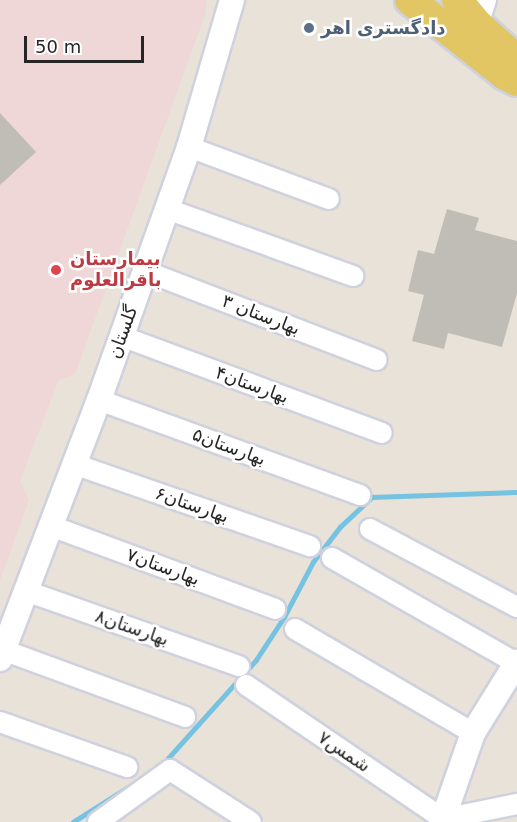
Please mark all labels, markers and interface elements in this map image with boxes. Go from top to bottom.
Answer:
place label: دادگستری اهر [321,17,446,39]
marker: دادگستری اهر [302,21,316,35]
scale bar [27,24,147,62]
text: 50 m [35,36,81,57]
place label: بیمارستان باقرالعلوم [70,249,161,292]
marker: بیمارستان باقرالعلوم [47,261,65,279]
street label: بهارستان ۳ [219,290,303,340]
street label: گلستان [103,303,143,361]
street label: بهارستان۴ [212,362,292,408]
street label: بهارستان۵ [189,424,269,470]
street label: بهارستان۶ [152,482,232,528]
street label: بهارستان۷ [123,544,203,590]
street label: بهارستان۸ [92,605,172,651]
street label: شمس۷ [314,727,374,777]

